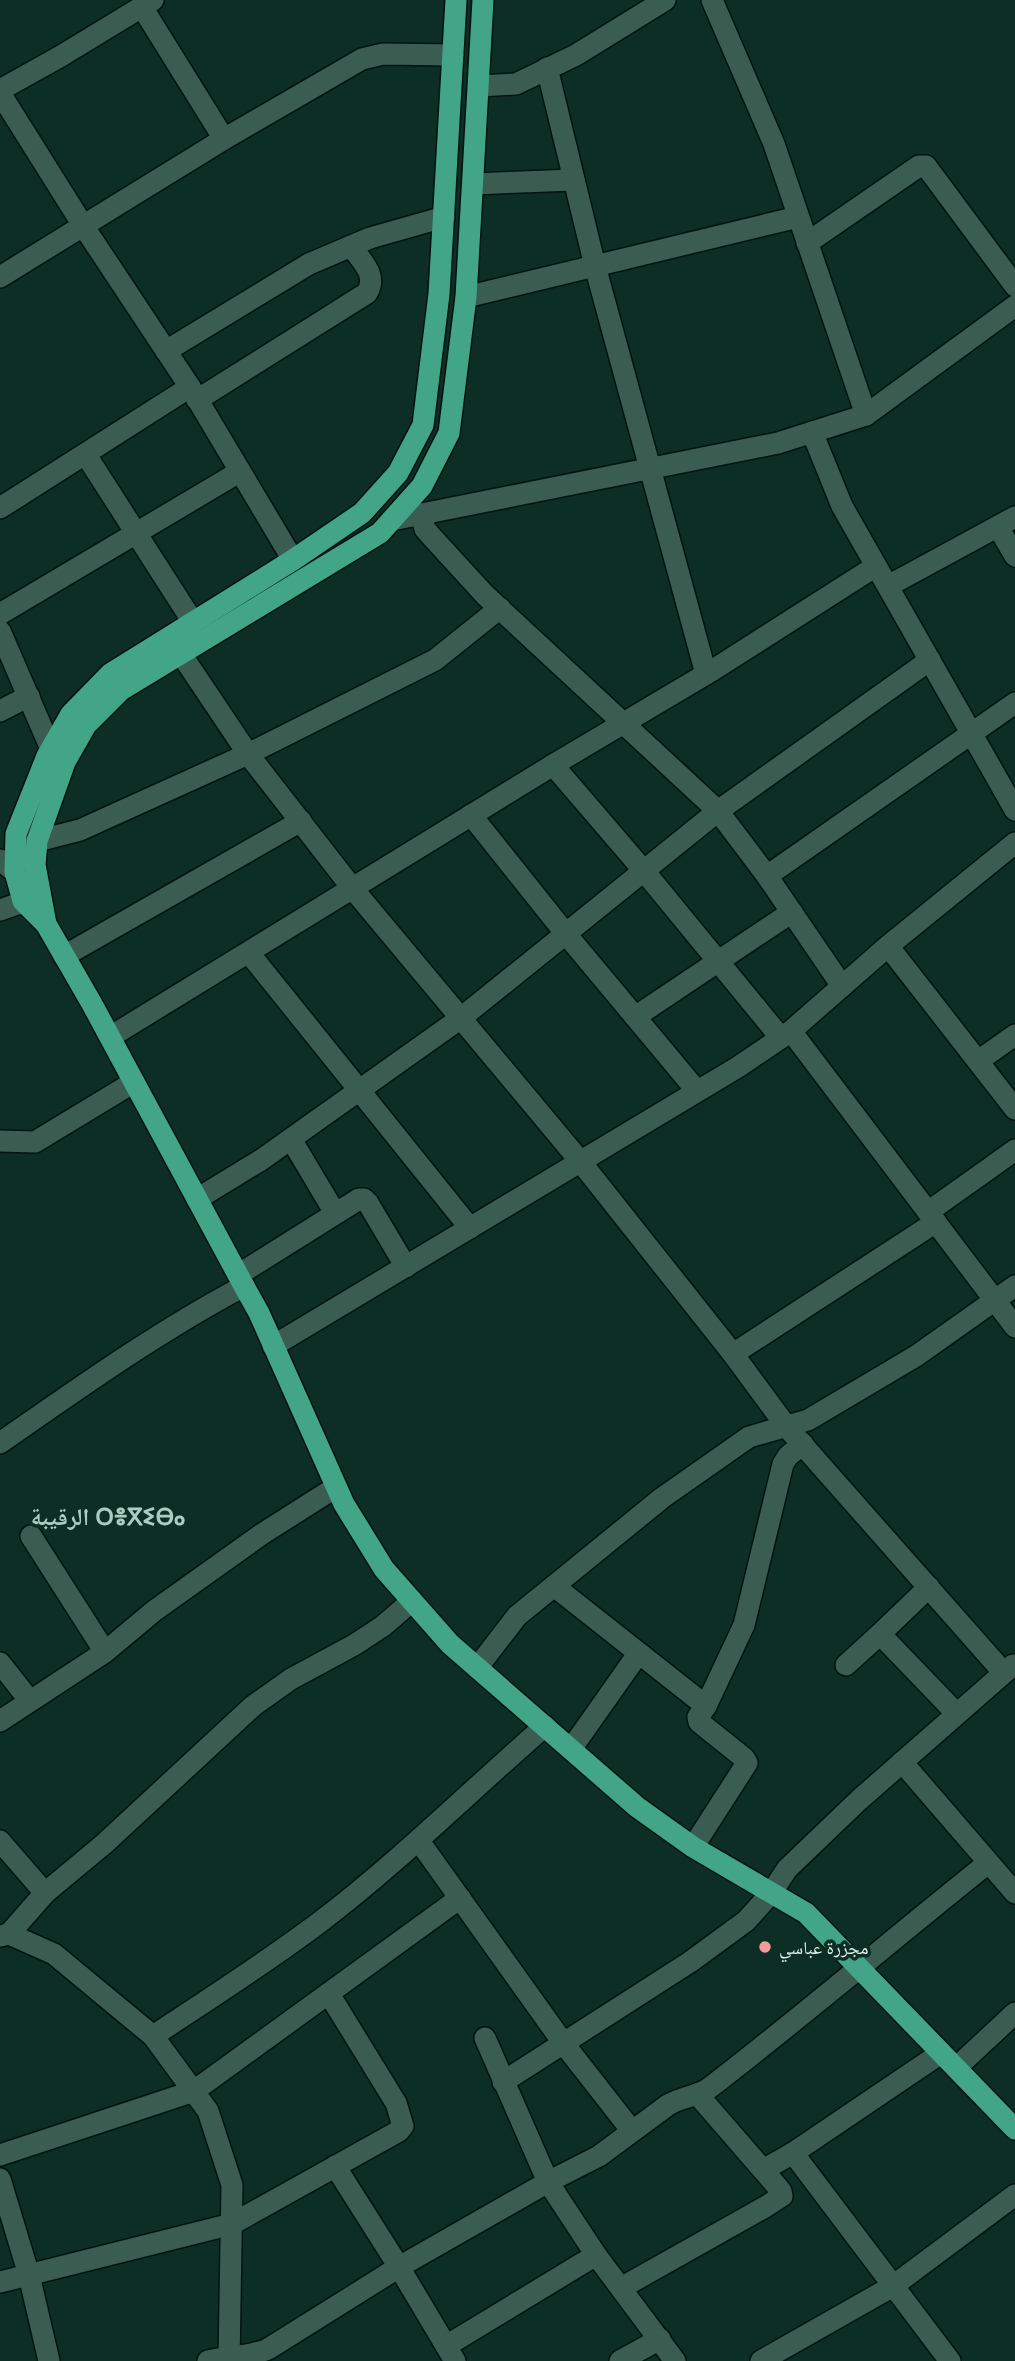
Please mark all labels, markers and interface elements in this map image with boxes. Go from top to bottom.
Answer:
district label: الرقيبة ⵔⴻⴳⵉⴱⴰ [31,1501,185,1530]
place label: مجزرة عباسي [779,1936,868,1963]
marker: مجزرة عباسي [757,1939,773,1955]

